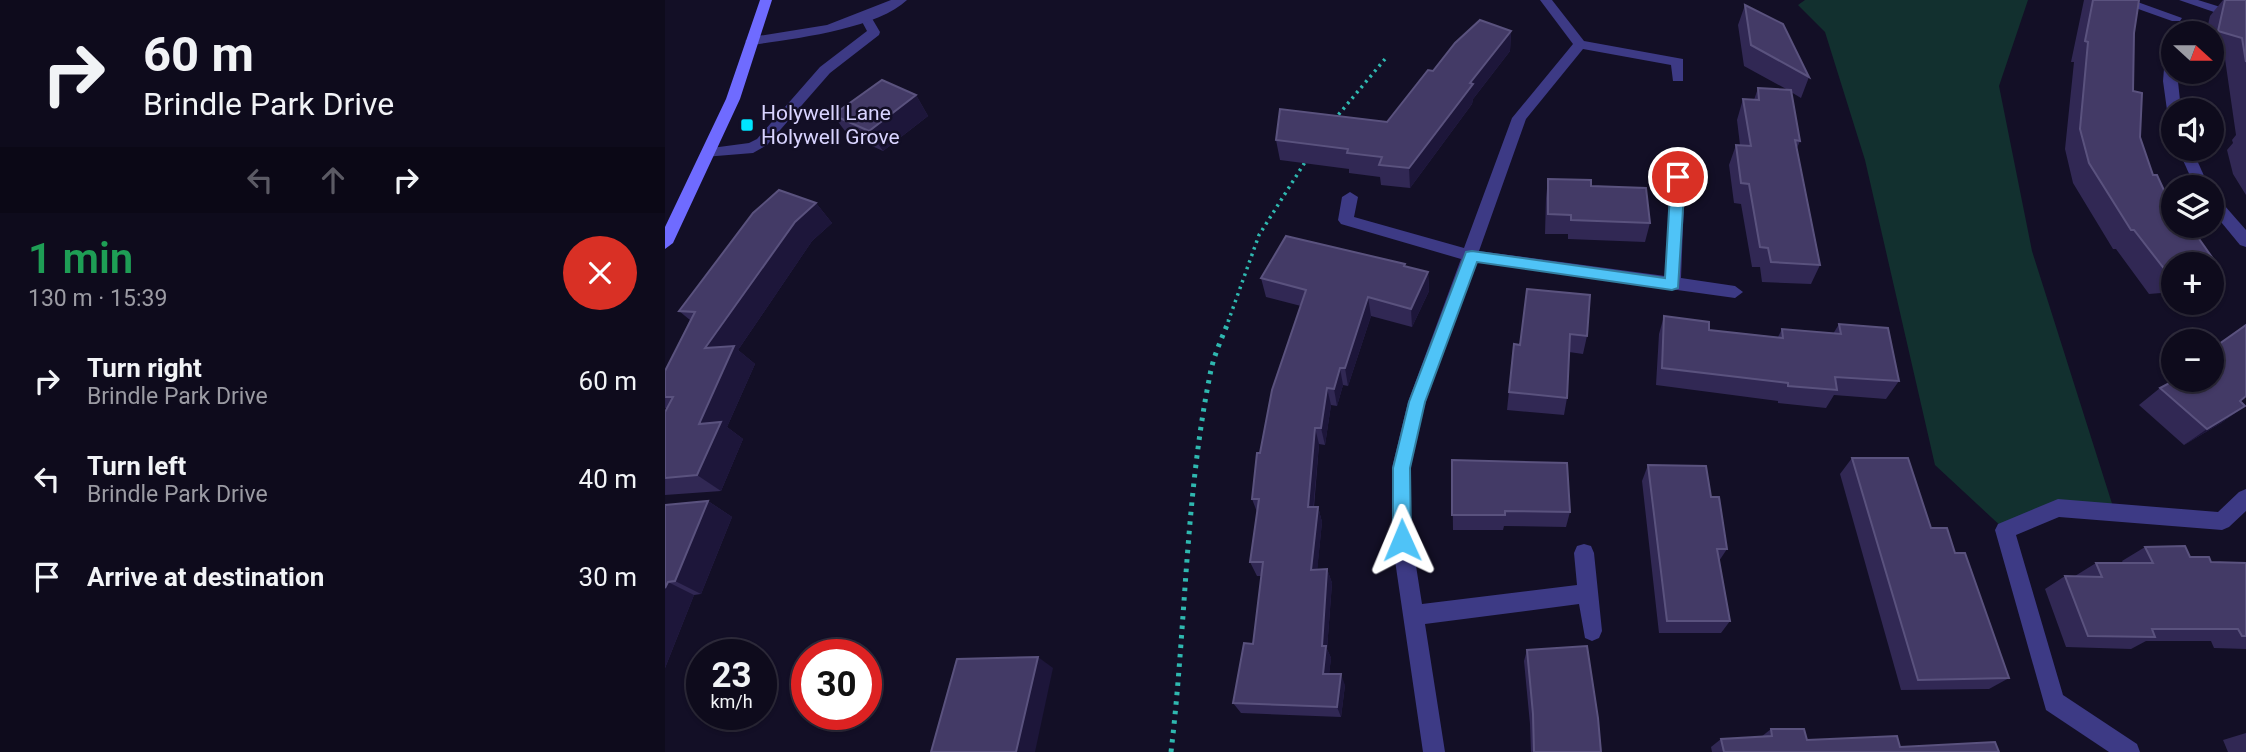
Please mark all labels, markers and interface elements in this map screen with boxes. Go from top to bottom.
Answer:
north arrow [2161,21,2224,84]
map controls [2161,21,2224,392]
text: 60 m [143,26,254,83]
icon: right [28,28,119,119]
text: Brindle Park Drive [143,85,394,123]
button: sound [2161,98,2224,161]
place label: Holywell Lane Holywell Grove [761,101,900,149]
marker: Holywell Lane Holywell Grove [739,117,755,133]
pin [1648,147,1708,207]
icon: arrive [1659,158,1697,196]
icon: left [241,161,279,199]
icon: ahead [314,161,352,199]
icon: right [387,161,425,199]
button: layers [2161,175,2224,238]
text: 1 min [28,234,133,283]
button: close [563,236,637,310]
button: + [2161,252,2224,315]
text: 130 m · 15:39 [28,285,167,312]
button: − [2161,329,2224,392]
text: Turn right [87,353,202,383]
icon: right [28,362,66,400]
text: 60 m [579,366,637,396]
text: Brindle Park Drive [87,383,268,410]
text: Turn left [87,451,186,481]
icon: left [28,460,66,498]
text: 40 m [579,464,637,494]
text: Brindle Park Drive [87,481,268,508]
position arrow [1365,503,1439,577]
icon: arrive [28,558,66,596]
text: Arrive at destination [87,562,324,592]
text: 30 m [579,562,637,592]
speed limit sign: 30 [791,639,882,730]
text: 23 [711,655,752,696]
text: km/h [710,691,753,712]

